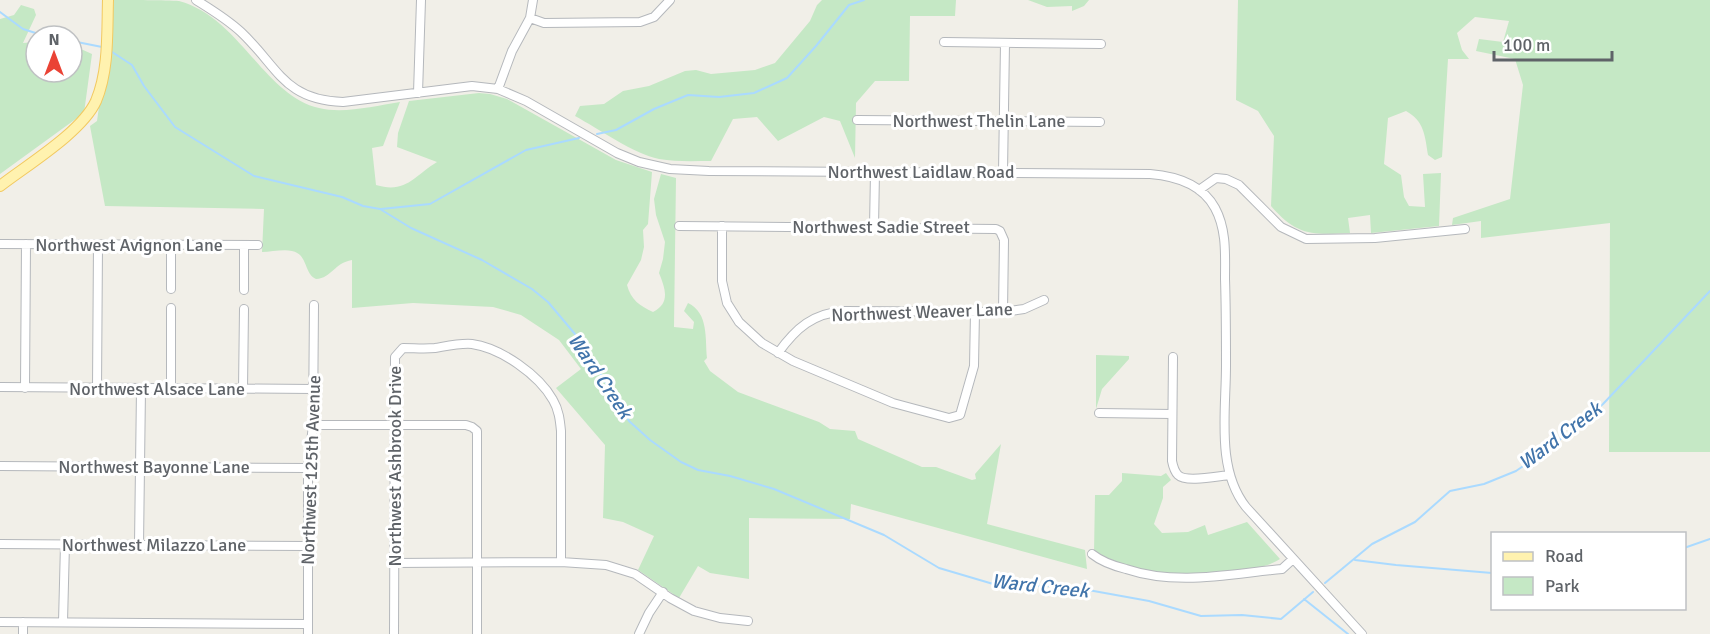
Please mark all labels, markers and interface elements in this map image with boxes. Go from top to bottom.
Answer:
north arrow [24,24,84,84]
scale bar [1494,24,1612,62]
text: N [48,30,60,50]
text: 100 m [1503,34,1550,56]
street label: Northwest Thelin Lane [892,110,1066,132]
street label: Northwest Laidlaw Road [828,161,1014,183]
street label: Northwest Sadie Street [792,216,970,238]
street label: Northwest Avignon Lane [35,234,223,256]
street label: Northwest Weaver Lane [831,298,1013,326]
water label: Ward Creek [562,328,639,425]
street label: Northwest Ashbrook Drive [384,366,406,566]
street label: Northwest 125th Avenue [297,375,325,565]
street label: Northwest Alsace Lane [69,378,245,400]
water label: Ward Creek [1513,395,1608,475]
street label: Northwest Bayonne Lane [58,456,250,478]
legend [1491,532,1686,610]
street label: Northwest Milazzo Lane [62,534,246,556]
text: Road [1545,545,1584,567]
water label: Ward Creek [990,568,1092,604]
text: Park [1545,575,1580,597]

